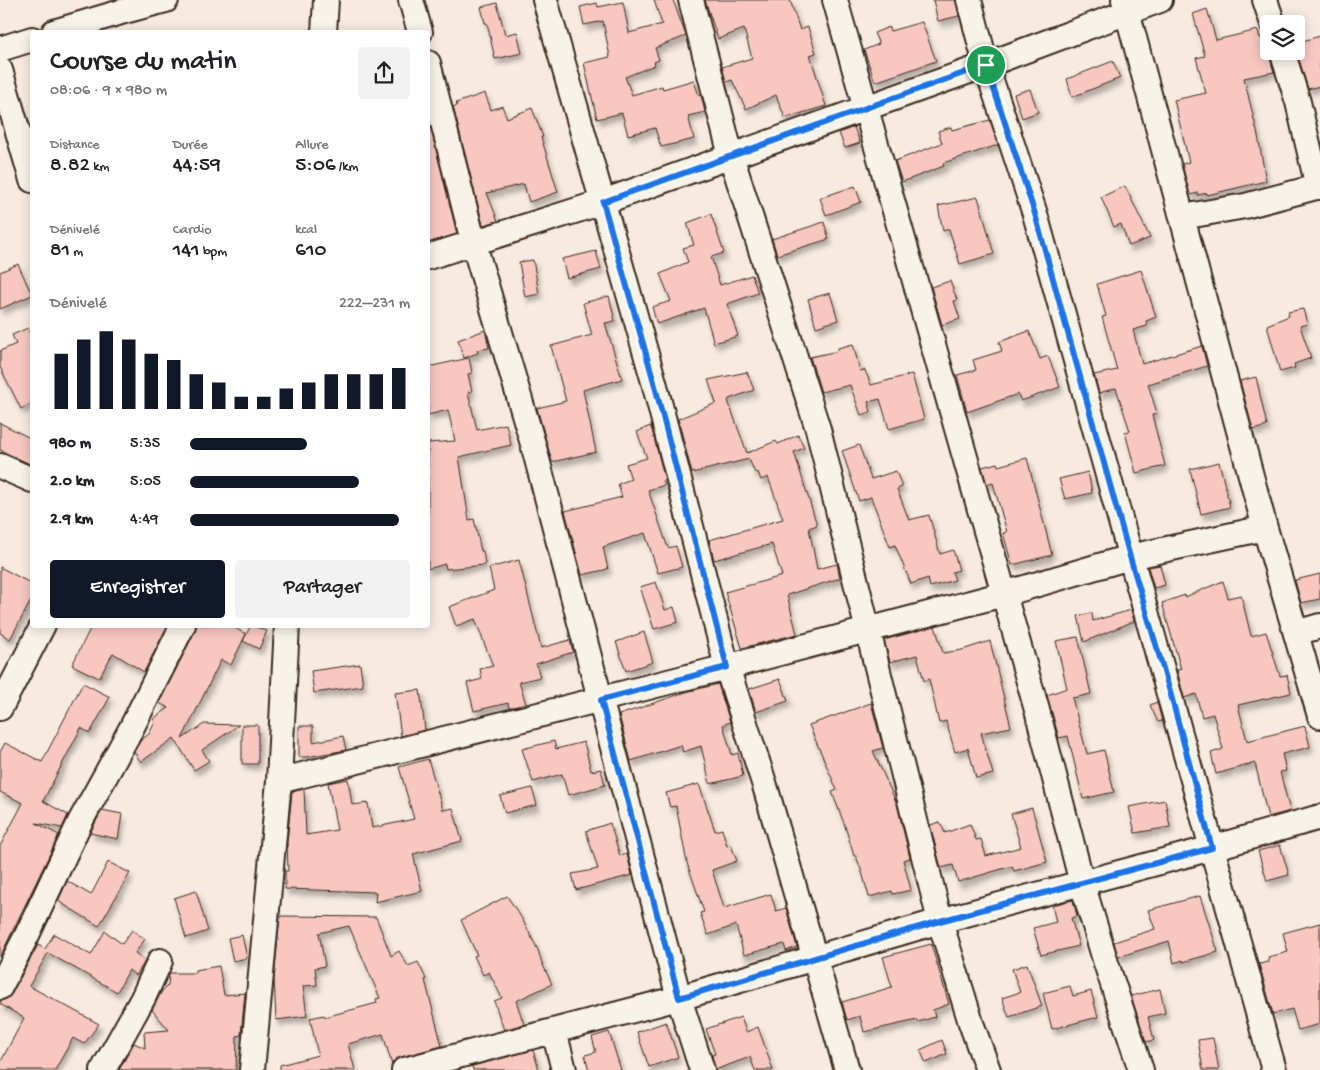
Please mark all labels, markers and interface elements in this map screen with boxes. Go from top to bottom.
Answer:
map controls [1260,15,1305,60]
button: layers [1260,15,1305,60]
pin [965,44,1007,86]
text: Course du matin [50,46,237,79]
button: share [358,47,410,99]
icon: arrive [972,51,1000,79]
text: 08:06 · 9 × 980 m [50,82,167,101]
text: Distance [50,137,99,154]
text: Durée [173,137,208,154]
text: Allure [295,137,329,154]
text: 8.82 [50,154,90,179]
text: 44:59 [173,154,221,179]
text: 5:06 [295,154,336,179]
text: km [90,159,109,176]
text: /km [336,159,358,176]
text: Dénivelé [50,222,100,239]
text: Cardio [173,222,211,239]
text: kcal [295,222,317,239]
text: 81 [50,239,70,264]
text: 141 [173,239,200,264]
text: 610 [295,239,326,264]
text: m [70,244,83,261]
text: bpm [200,244,227,261]
text: Dénivelé [50,295,107,314]
text: 222–231 m [339,295,410,314]
text: 980 m [50,435,91,454]
text: 5:35 [130,435,160,454]
text: 2.0 km [50,473,94,492]
text: 5:05 [130,473,161,492]
text: 2.9 km [50,511,93,530]
text: 4:49 [130,511,158,530]
button: Enregistrer [50,560,225,618]
button: Partager [235,560,410,618]

